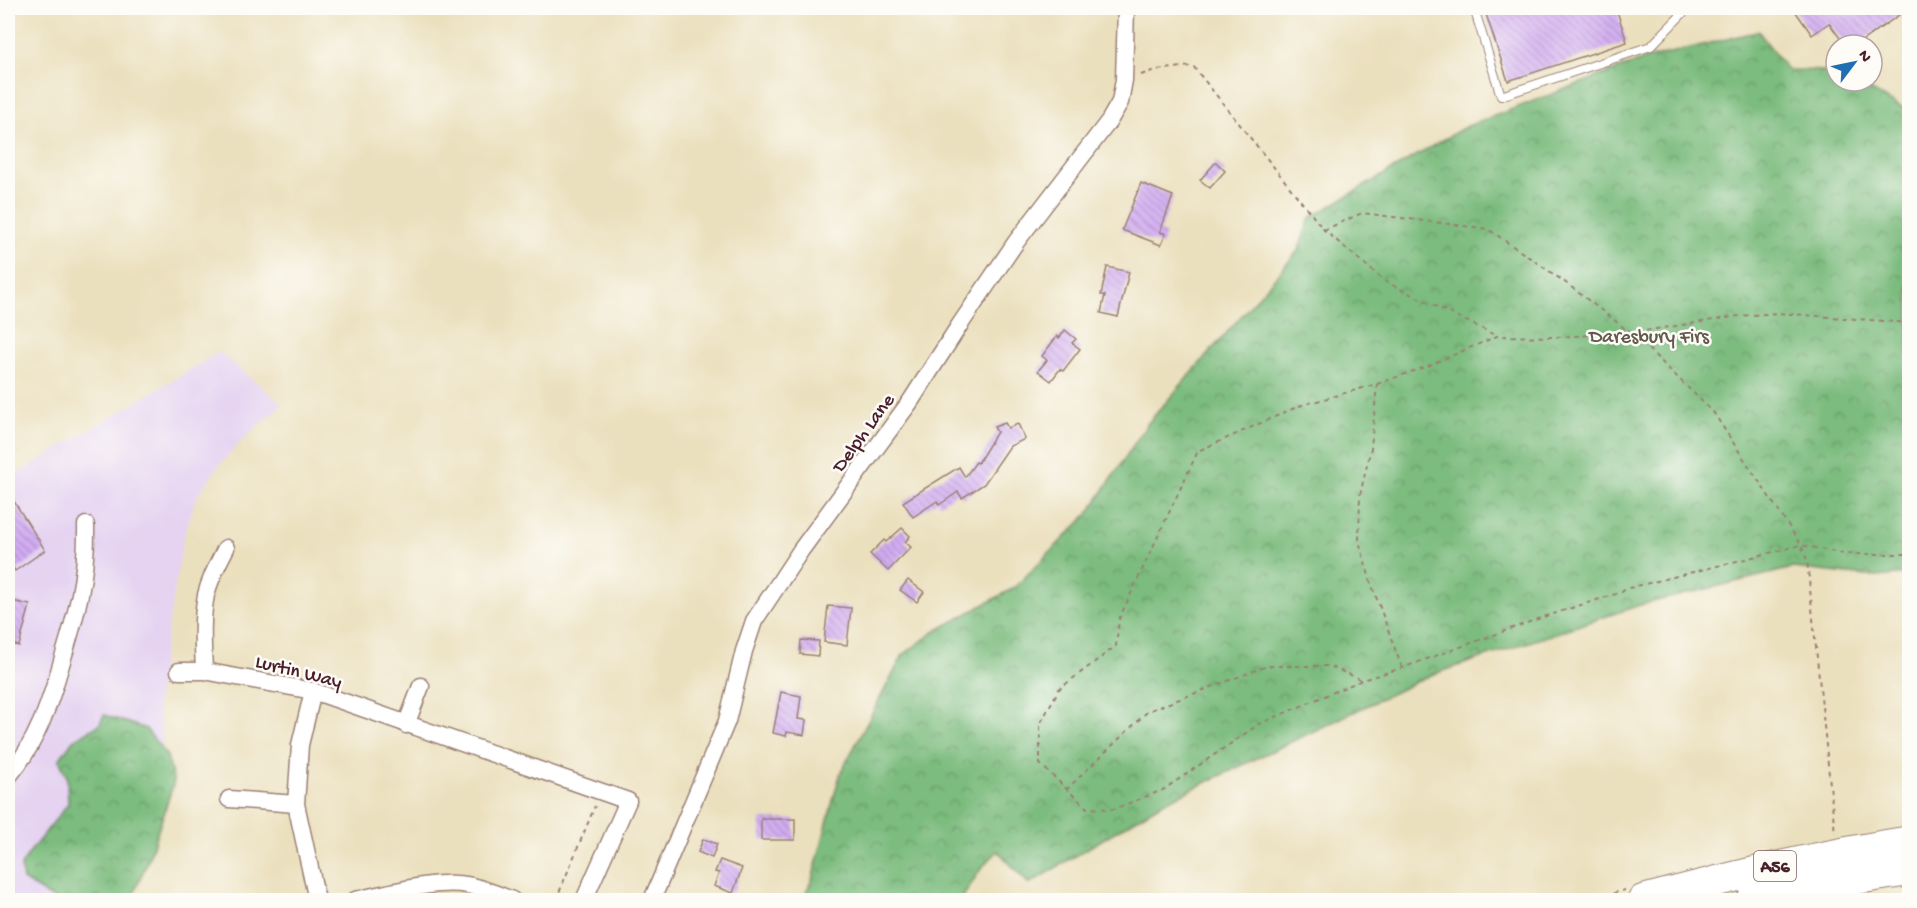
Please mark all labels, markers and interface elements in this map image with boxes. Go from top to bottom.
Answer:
north arrow [1824,33,1884,93]
text: N [1853,47,1875,67]
park label: Daresbury Firs [1587,327,1709,350]
street label: Delph Lane [828,390,901,479]
street label: Lurtin Way [252,652,344,695]
road number: A56 [1754,851,1796,881]

